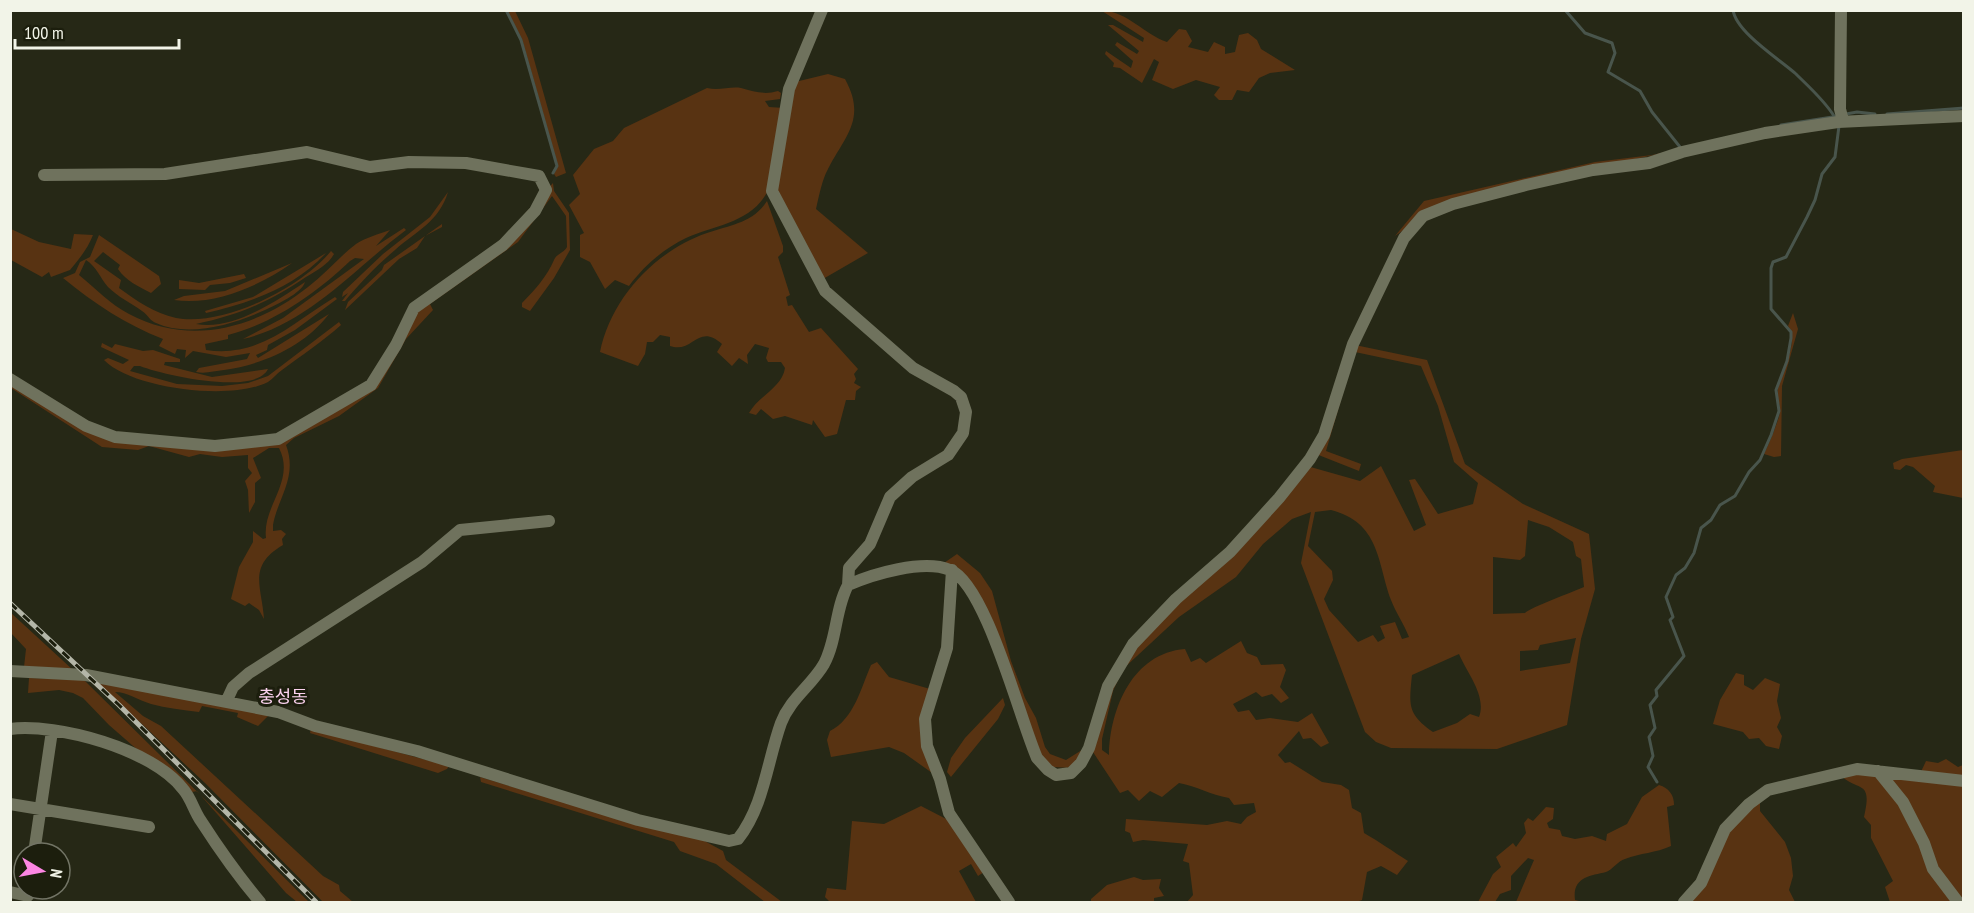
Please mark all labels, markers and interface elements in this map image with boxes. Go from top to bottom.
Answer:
scale bar [15,12,178,50]
text: 100 m [24,21,64,44]
district label: 충성동 [258,685,308,708]
north arrow [12,841,72,901]
text: N [46,868,67,880]

